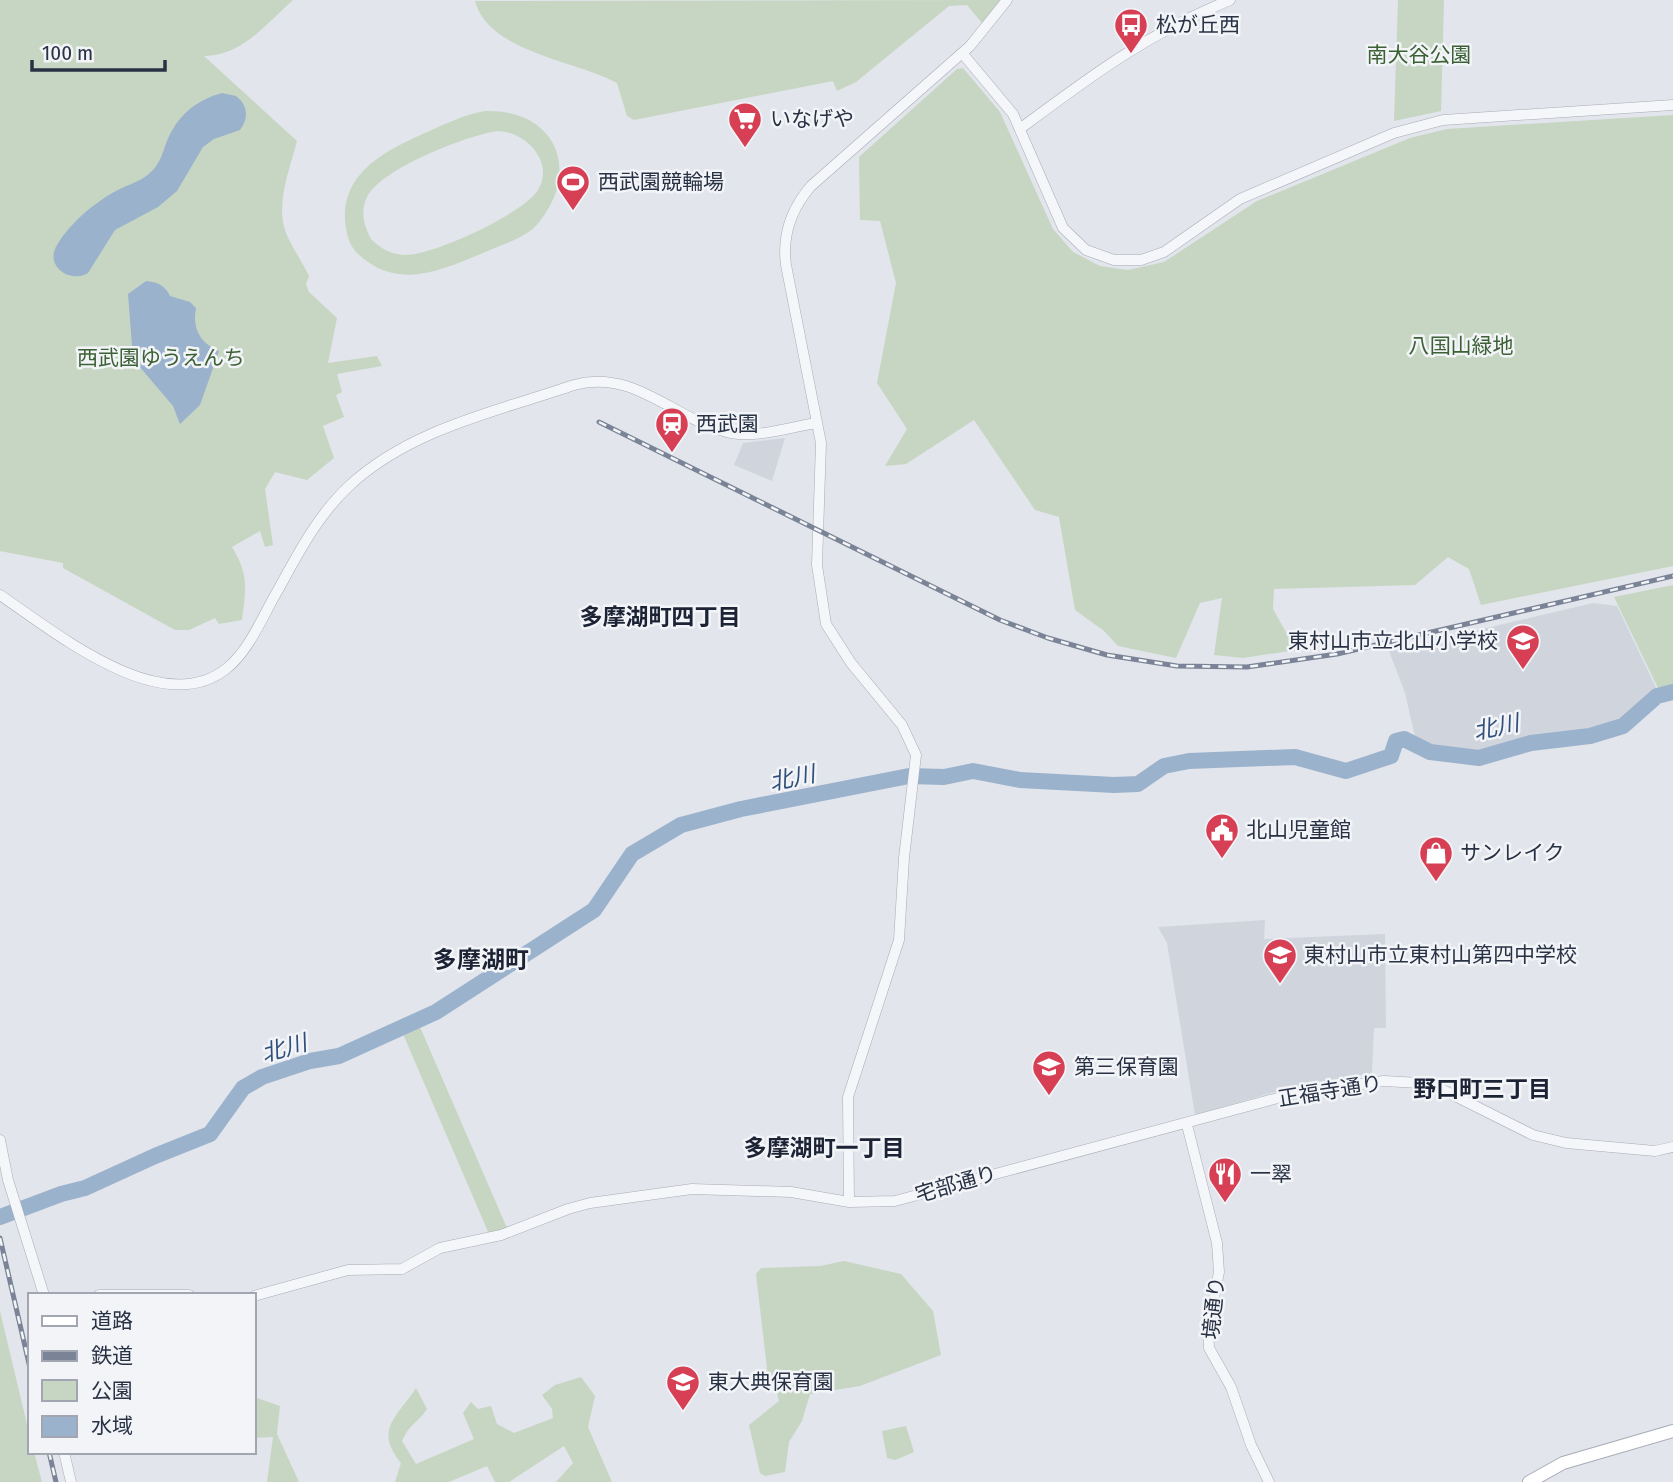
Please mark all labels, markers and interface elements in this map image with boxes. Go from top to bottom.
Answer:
bus stop icon: 松が丘西 [1112,6,1150,55]
place label: 松が丘西 [1156,12,1240,38]
scale bar [32,28,164,72]
text: 100 m [42,40,93,66]
park label: 南大谷公園 [1367,42,1472,68]
supermarket icon: いなげや [726,100,764,149]
place label: いなげや [770,106,854,132]
sports icon: 西武園競輪場 [554,163,592,212]
place label: 西武園競輪場 [598,169,724,195]
park label: 八国山緑地 [1409,333,1514,359]
park label: 西武園ゆうえんち [77,345,245,371]
station icon: 西武園 [653,405,691,454]
place label: 西武園 [696,411,759,437]
district label: 多摩湖町四丁目 [580,603,741,631]
school or university icon: 東村山市立北山小学校 [1504,622,1542,671]
place label: 東村山市立北山小学校 [1288,628,1498,654]
water label: 北川 [1471,708,1524,745]
water label: 北川 [767,759,820,796]
public building icon: 北山児童館 [1203,811,1241,860]
place label: 北山児童館 [1246,817,1351,843]
shop icon: サンレイク [1417,834,1455,883]
place label: サンレイク [1460,840,1565,866]
school or university icon: 東村山市立東村山第四中学校 [1261,936,1299,985]
place label: 東村山市立東村山第四中学校 [1304,942,1577,968]
district label: 多摩湖町 [433,946,529,974]
water label: 北川 [258,1027,313,1068]
school or university icon: 第三保育園 [1030,1048,1068,1097]
place label: 第三保育園 [1074,1054,1179,1080]
street label: 正福寺通り [1276,1070,1384,1112]
district label: 野口町三丁目 [1413,1075,1551,1103]
district label: 多摩湖町一丁目 [744,1134,905,1162]
restaurant icon: 一翠 [1206,1155,1244,1204]
street label: 宅部通り [912,1160,1000,1208]
place label: 一翠 [1250,1161,1292,1187]
street label: 境通り [1198,1275,1230,1341]
legend [28,1293,256,1454]
text: 道路 [91,1308,133,1334]
text: 鉄道 [91,1343,133,1369]
school or university icon: 東大典保育園 [664,1363,702,1412]
place label: 東大典保育園 [708,1369,834,1395]
text: 公園 [91,1378,133,1404]
text: 水域 [91,1413,133,1439]

